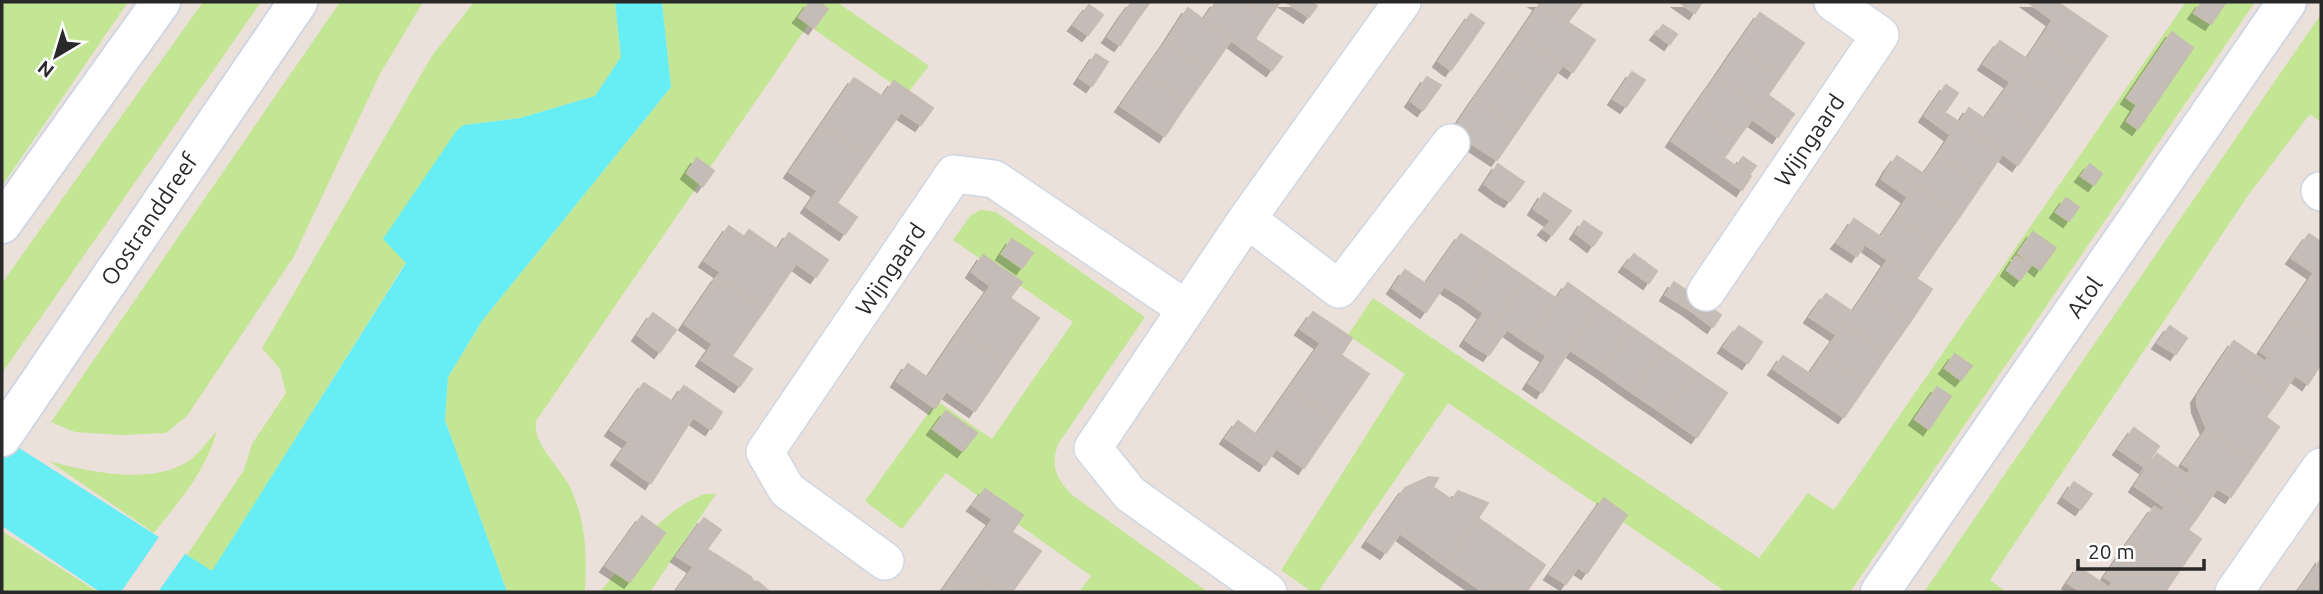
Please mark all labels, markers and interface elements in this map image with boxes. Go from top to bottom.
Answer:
north arrow [21,21,91,91]
text: N [33,56,58,82]
street label: Wijngaard [1769,89,1849,191]
street label: Oostranddreef [96,148,202,290]
street label: Wijngaard [850,218,930,320]
street label: Atol [2061,272,2107,322]
scale bar [2078,528,2204,572]
text: 20 m [2088,539,2135,563]

